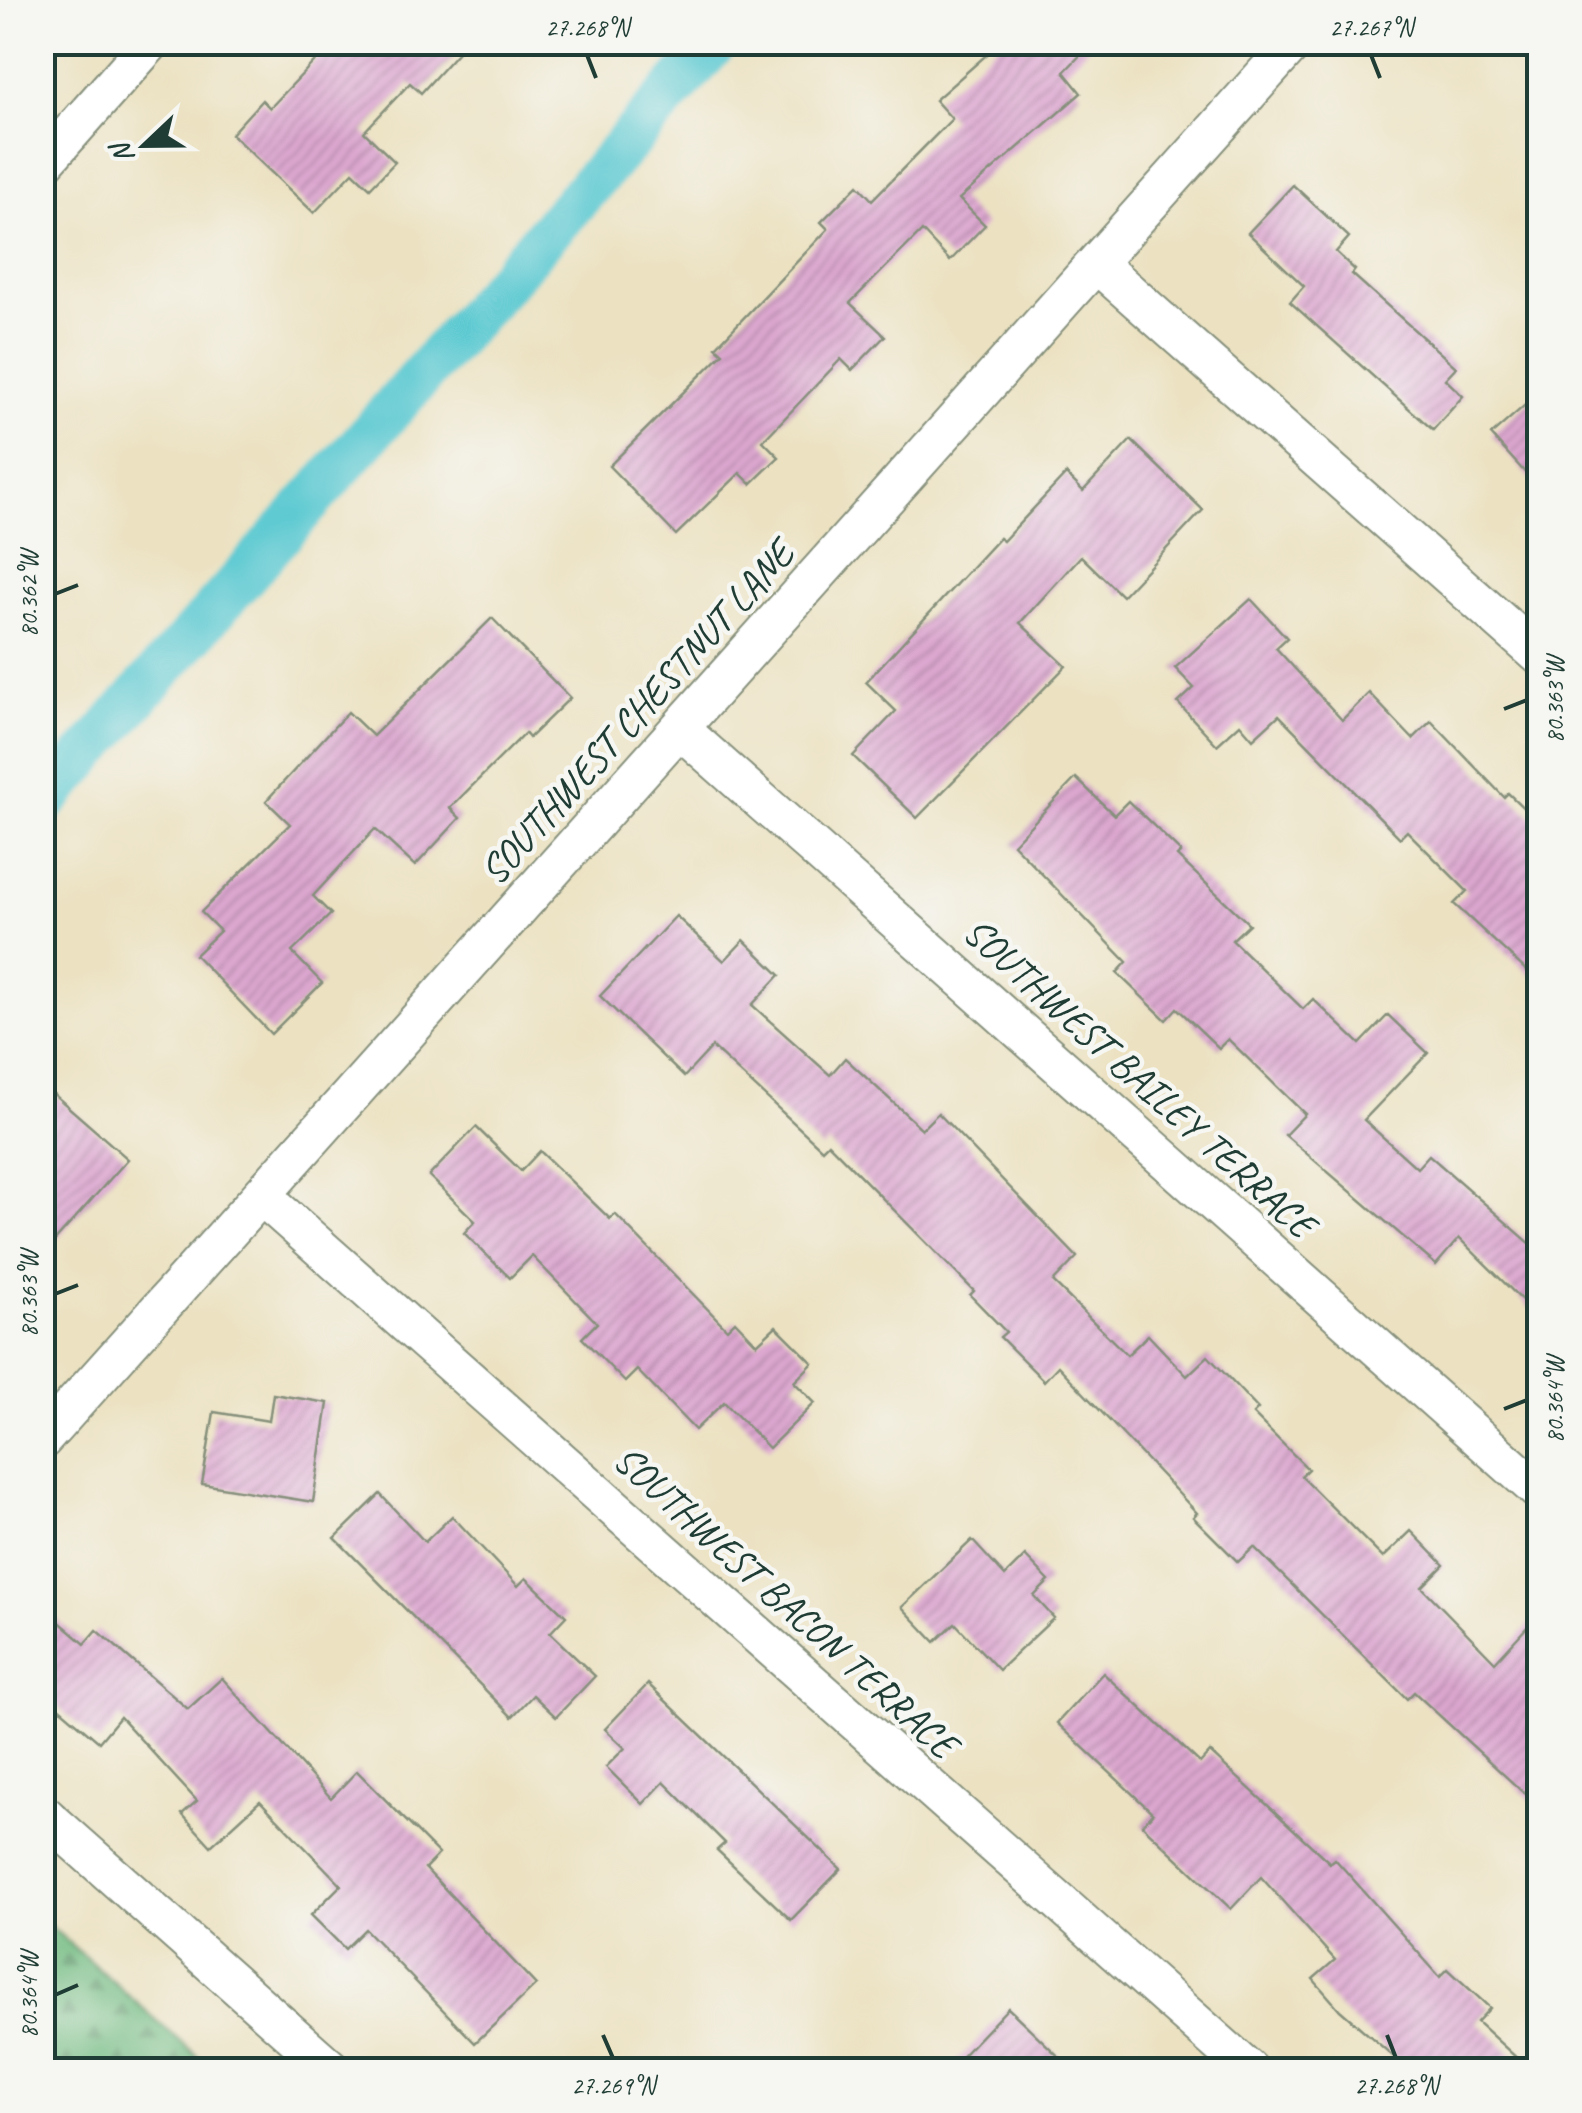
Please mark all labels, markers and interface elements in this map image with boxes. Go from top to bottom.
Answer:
text: 27.268°N [545,12,633,44]
text: 27.267°N [1329,12,1417,44]
north arrow [95,95,195,195]
text: N [101,135,142,169]
street label: SOUTHWEST CHESTNUT LANE [469,527,808,895]
text: 80.362°W [13,547,45,637]
text: 80.363°W [1539,653,1571,743]
street label: SOUTHWEST BAILEY TERRACE [953,907,1329,1252]
text: 80.363°W [13,1247,45,1337]
text: 80.364°W [1539,1353,1571,1443]
street label: SOUTHWEST BACON TERRACE [603,1434,971,1773]
text: 80.364°W [13,1948,45,2038]
text: 27.269°N [571,2070,659,2102]
text: 27.268°N [1354,2070,1442,2102]

